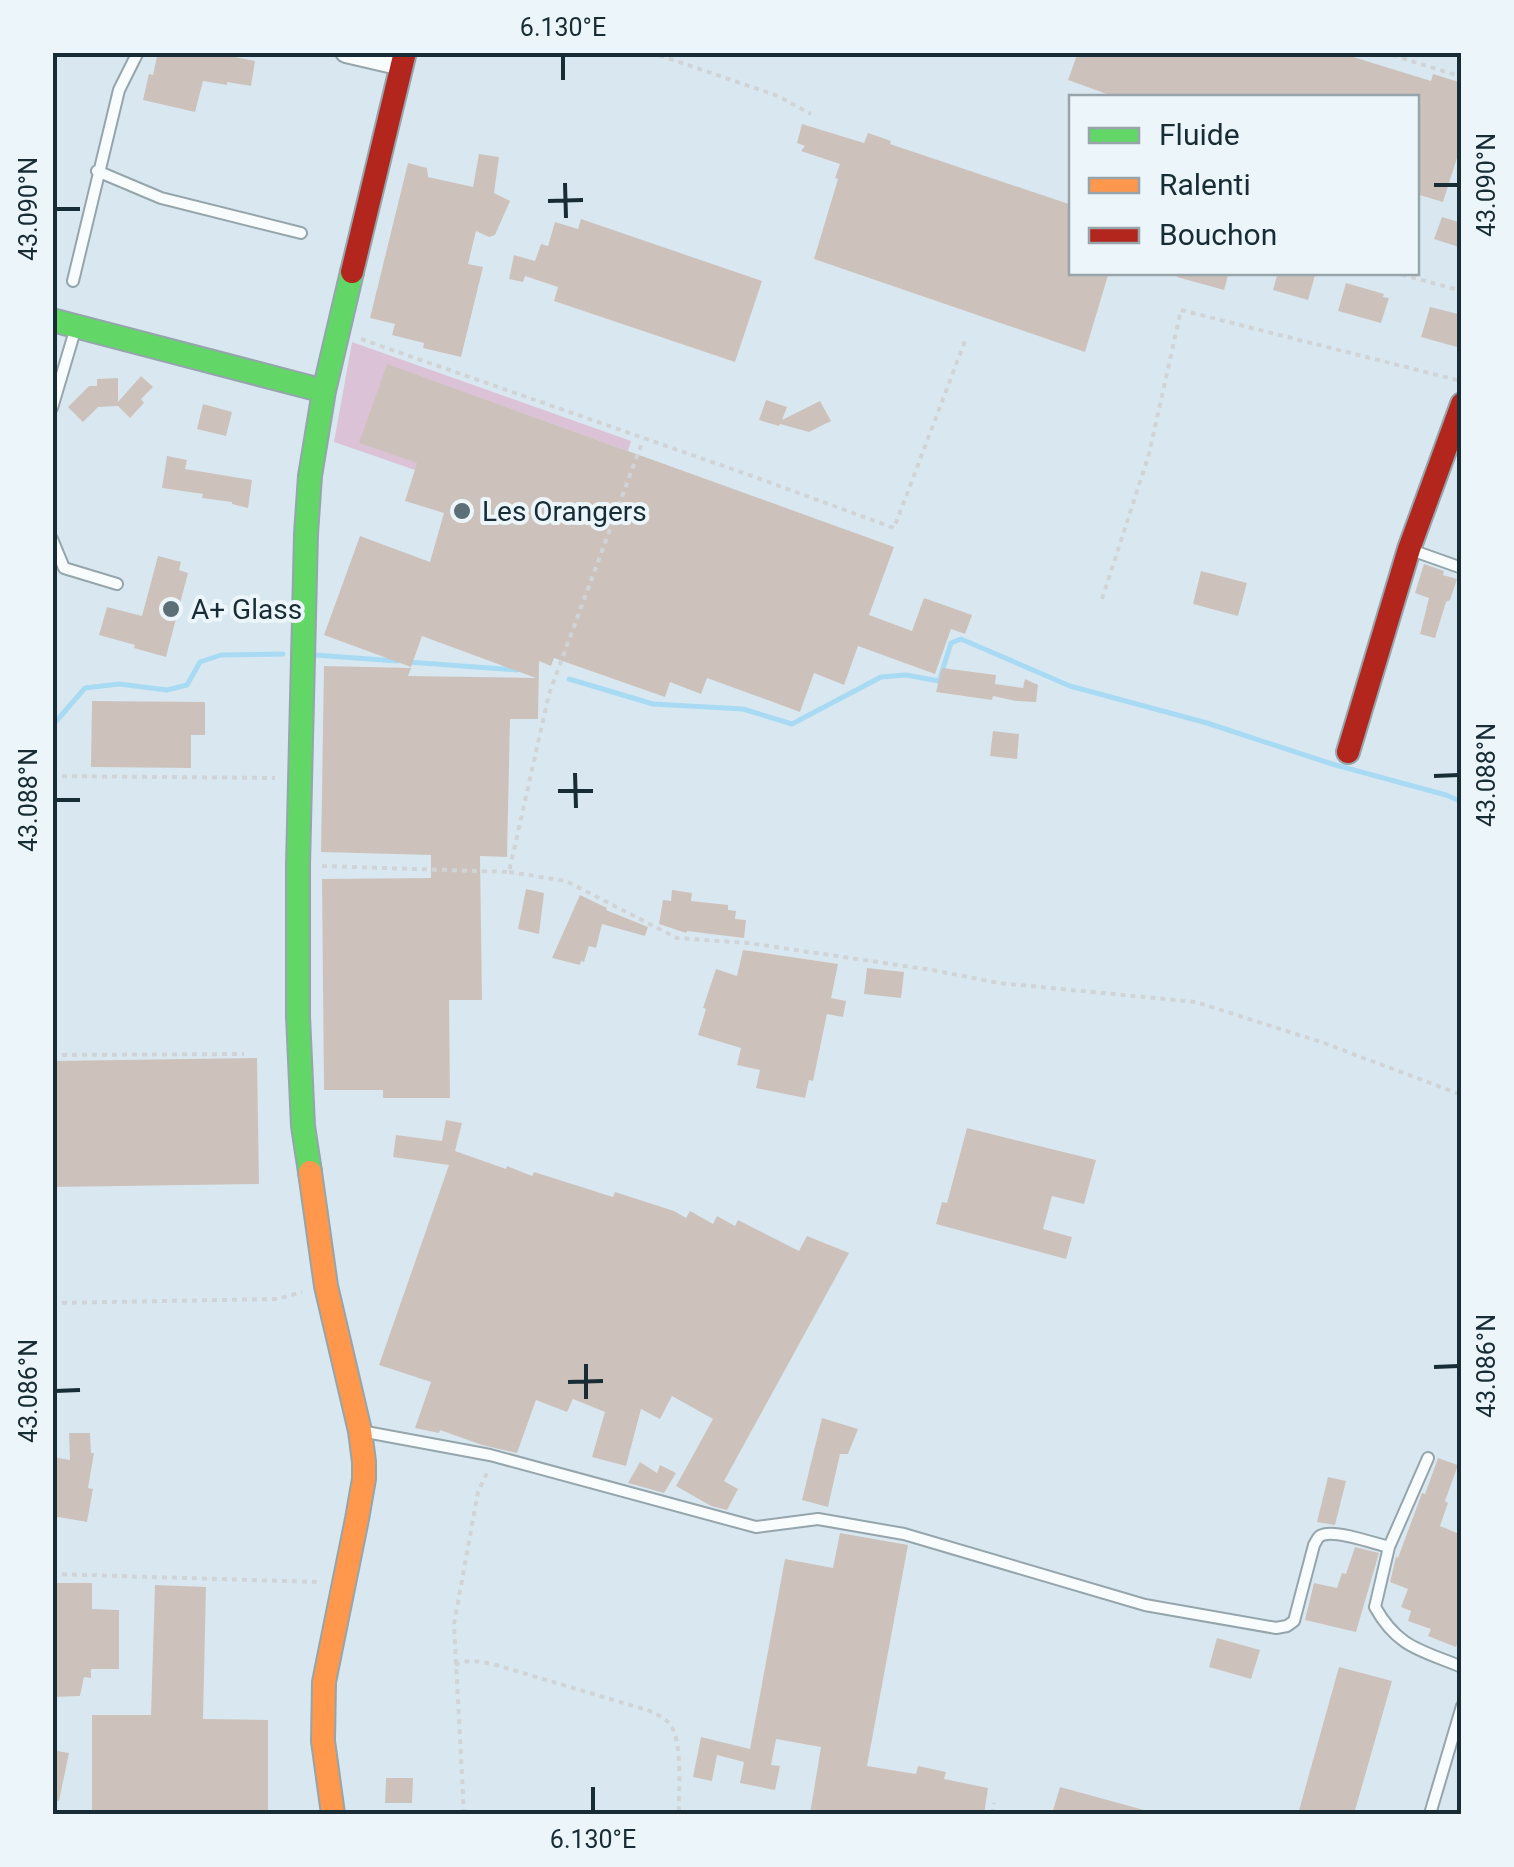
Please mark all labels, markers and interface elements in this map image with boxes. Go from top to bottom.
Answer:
text: 6.130°E [520,13,606,42]
legend [1069,95,1419,275]
text: Fluide [1159,117,1240,152]
text: 43.090°N [1472,133,1501,237]
text: 43.090°N [14,157,43,261]
text: Ralenti [1159,167,1251,202]
text: Bouchon [1159,217,1277,252]
place label: Les Orangers [482,495,647,528]
marker: Les Orangers [451,500,473,522]
place label: A+ Glass [191,593,302,626]
marker: A+ Glass [160,598,182,620]
text: 43.088°N [1472,723,1501,827]
text: 43.088°N [14,748,43,852]
text: 43.086°N [1472,1314,1501,1418]
text: 43.086°N [14,1339,43,1443]
text: 6.130°E [550,1825,636,1854]

